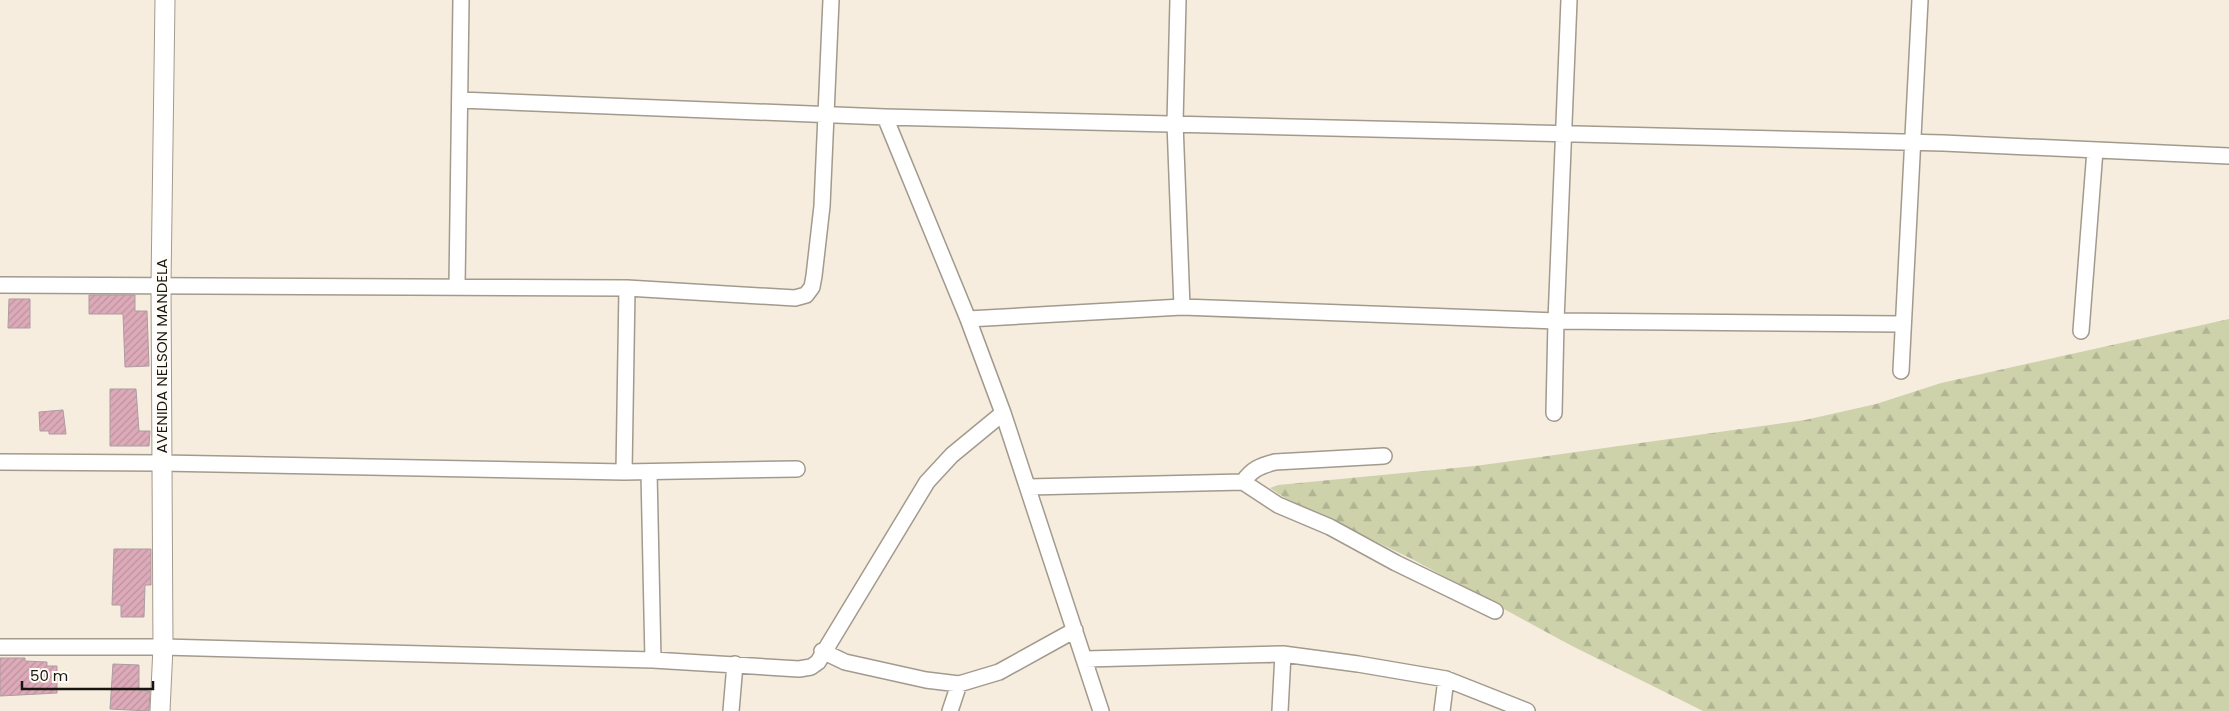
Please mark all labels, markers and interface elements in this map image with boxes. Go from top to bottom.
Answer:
street label: AVENIDA NELSON MANDELA [151,258,172,454]
scale bar [22,658,154,690]
text: 50 m [30,665,68,686]

